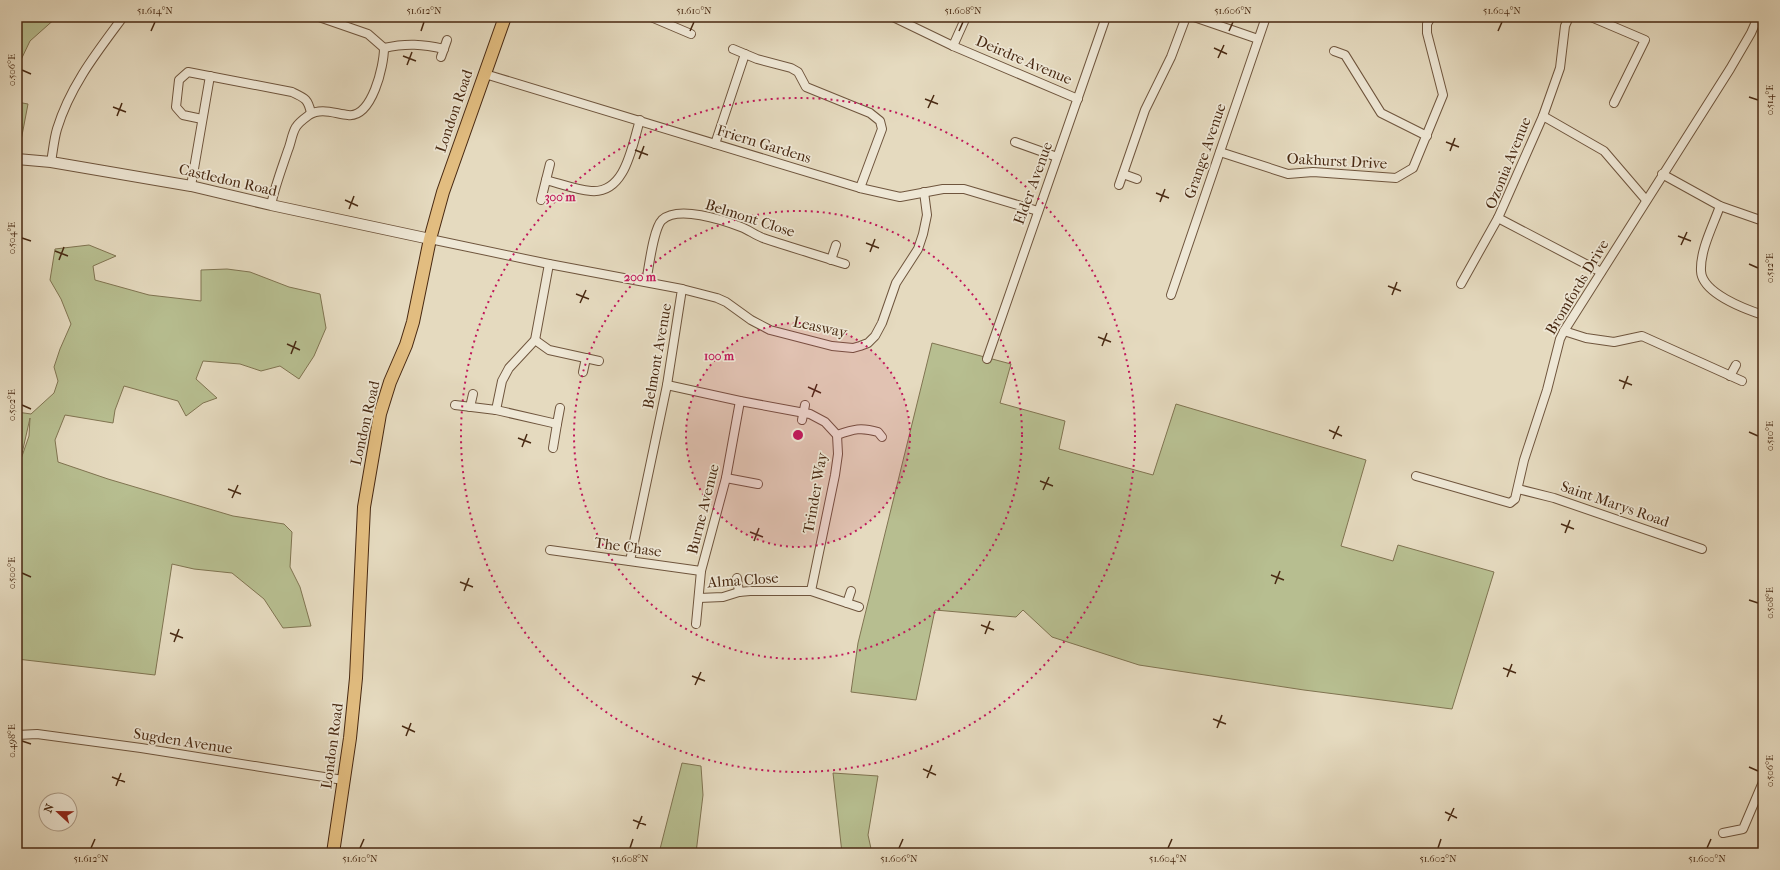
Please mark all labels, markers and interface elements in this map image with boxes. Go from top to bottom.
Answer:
text: 51.614°N [137,5,173,17]
text: 51.612°N [406,5,442,17]
text: 51.610°N [676,5,712,17]
text: 51.608°N [944,5,982,17]
text: 51.606°N [1214,5,1252,17]
text: 51.604°N [1483,5,1521,17]
street label: Deirdre Avenue [973,32,1075,89]
text: 0.506°E [6,54,18,86]
street label: London Road [431,67,477,155]
text: 0.514°E [1764,85,1776,115]
street label: Grange Avenue [1180,100,1230,201]
street label: Ozonia Avenue [1481,114,1535,212]
street label: Friern Gardens [714,121,814,167]
street label: Elder Avenue [1010,139,1056,227]
street label: Oakhurst Drive [1286,149,1388,173]
street label: Castledon Road [177,160,280,200]
text: 300 m [545,190,576,205]
street label: Belmont Close [703,195,798,241]
text: 0.504°E [6,222,18,254]
street label: Bromfords Drive [1541,236,1613,338]
text: 0.512°E [1764,253,1776,283]
text: 200 m [624,270,657,284]
street label: Belmont Avenue [639,301,675,410]
street label: Leasway [791,313,850,342]
text: 100 m [704,349,735,363]
street label: London Road [347,378,384,467]
text: 0.502°E [6,389,18,421]
text: 0.510°E [1764,421,1776,451]
centre of rings [791,428,805,442]
street label: Trinder Way [799,450,831,535]
street label: Burne Avenue [683,461,723,556]
street label: Saint Marys Road [1558,477,1672,531]
street label: The Chase [593,533,663,561]
text: 0.500°E [6,557,18,589]
street label: Alma Close [706,568,780,592]
text: 0.508°E [1764,587,1776,619]
street label: London Road [317,701,347,790]
text: 0.498°E [6,724,18,758]
street label: Sugden Avenue [132,724,234,758]
text: 0.506°E [1764,755,1776,787]
north arrow [38,792,78,832]
text: N [42,802,57,815]
text: 51.612°N [73,853,109,865]
text: 51.610°N [342,853,378,865]
text: 51.608°N [611,853,649,865]
text: 51.606°N [880,853,918,865]
text: 51.604°N [1149,853,1187,865]
text: 51.602°N [1419,853,1457,865]
text: 51.600°N [1688,853,1726,865]

